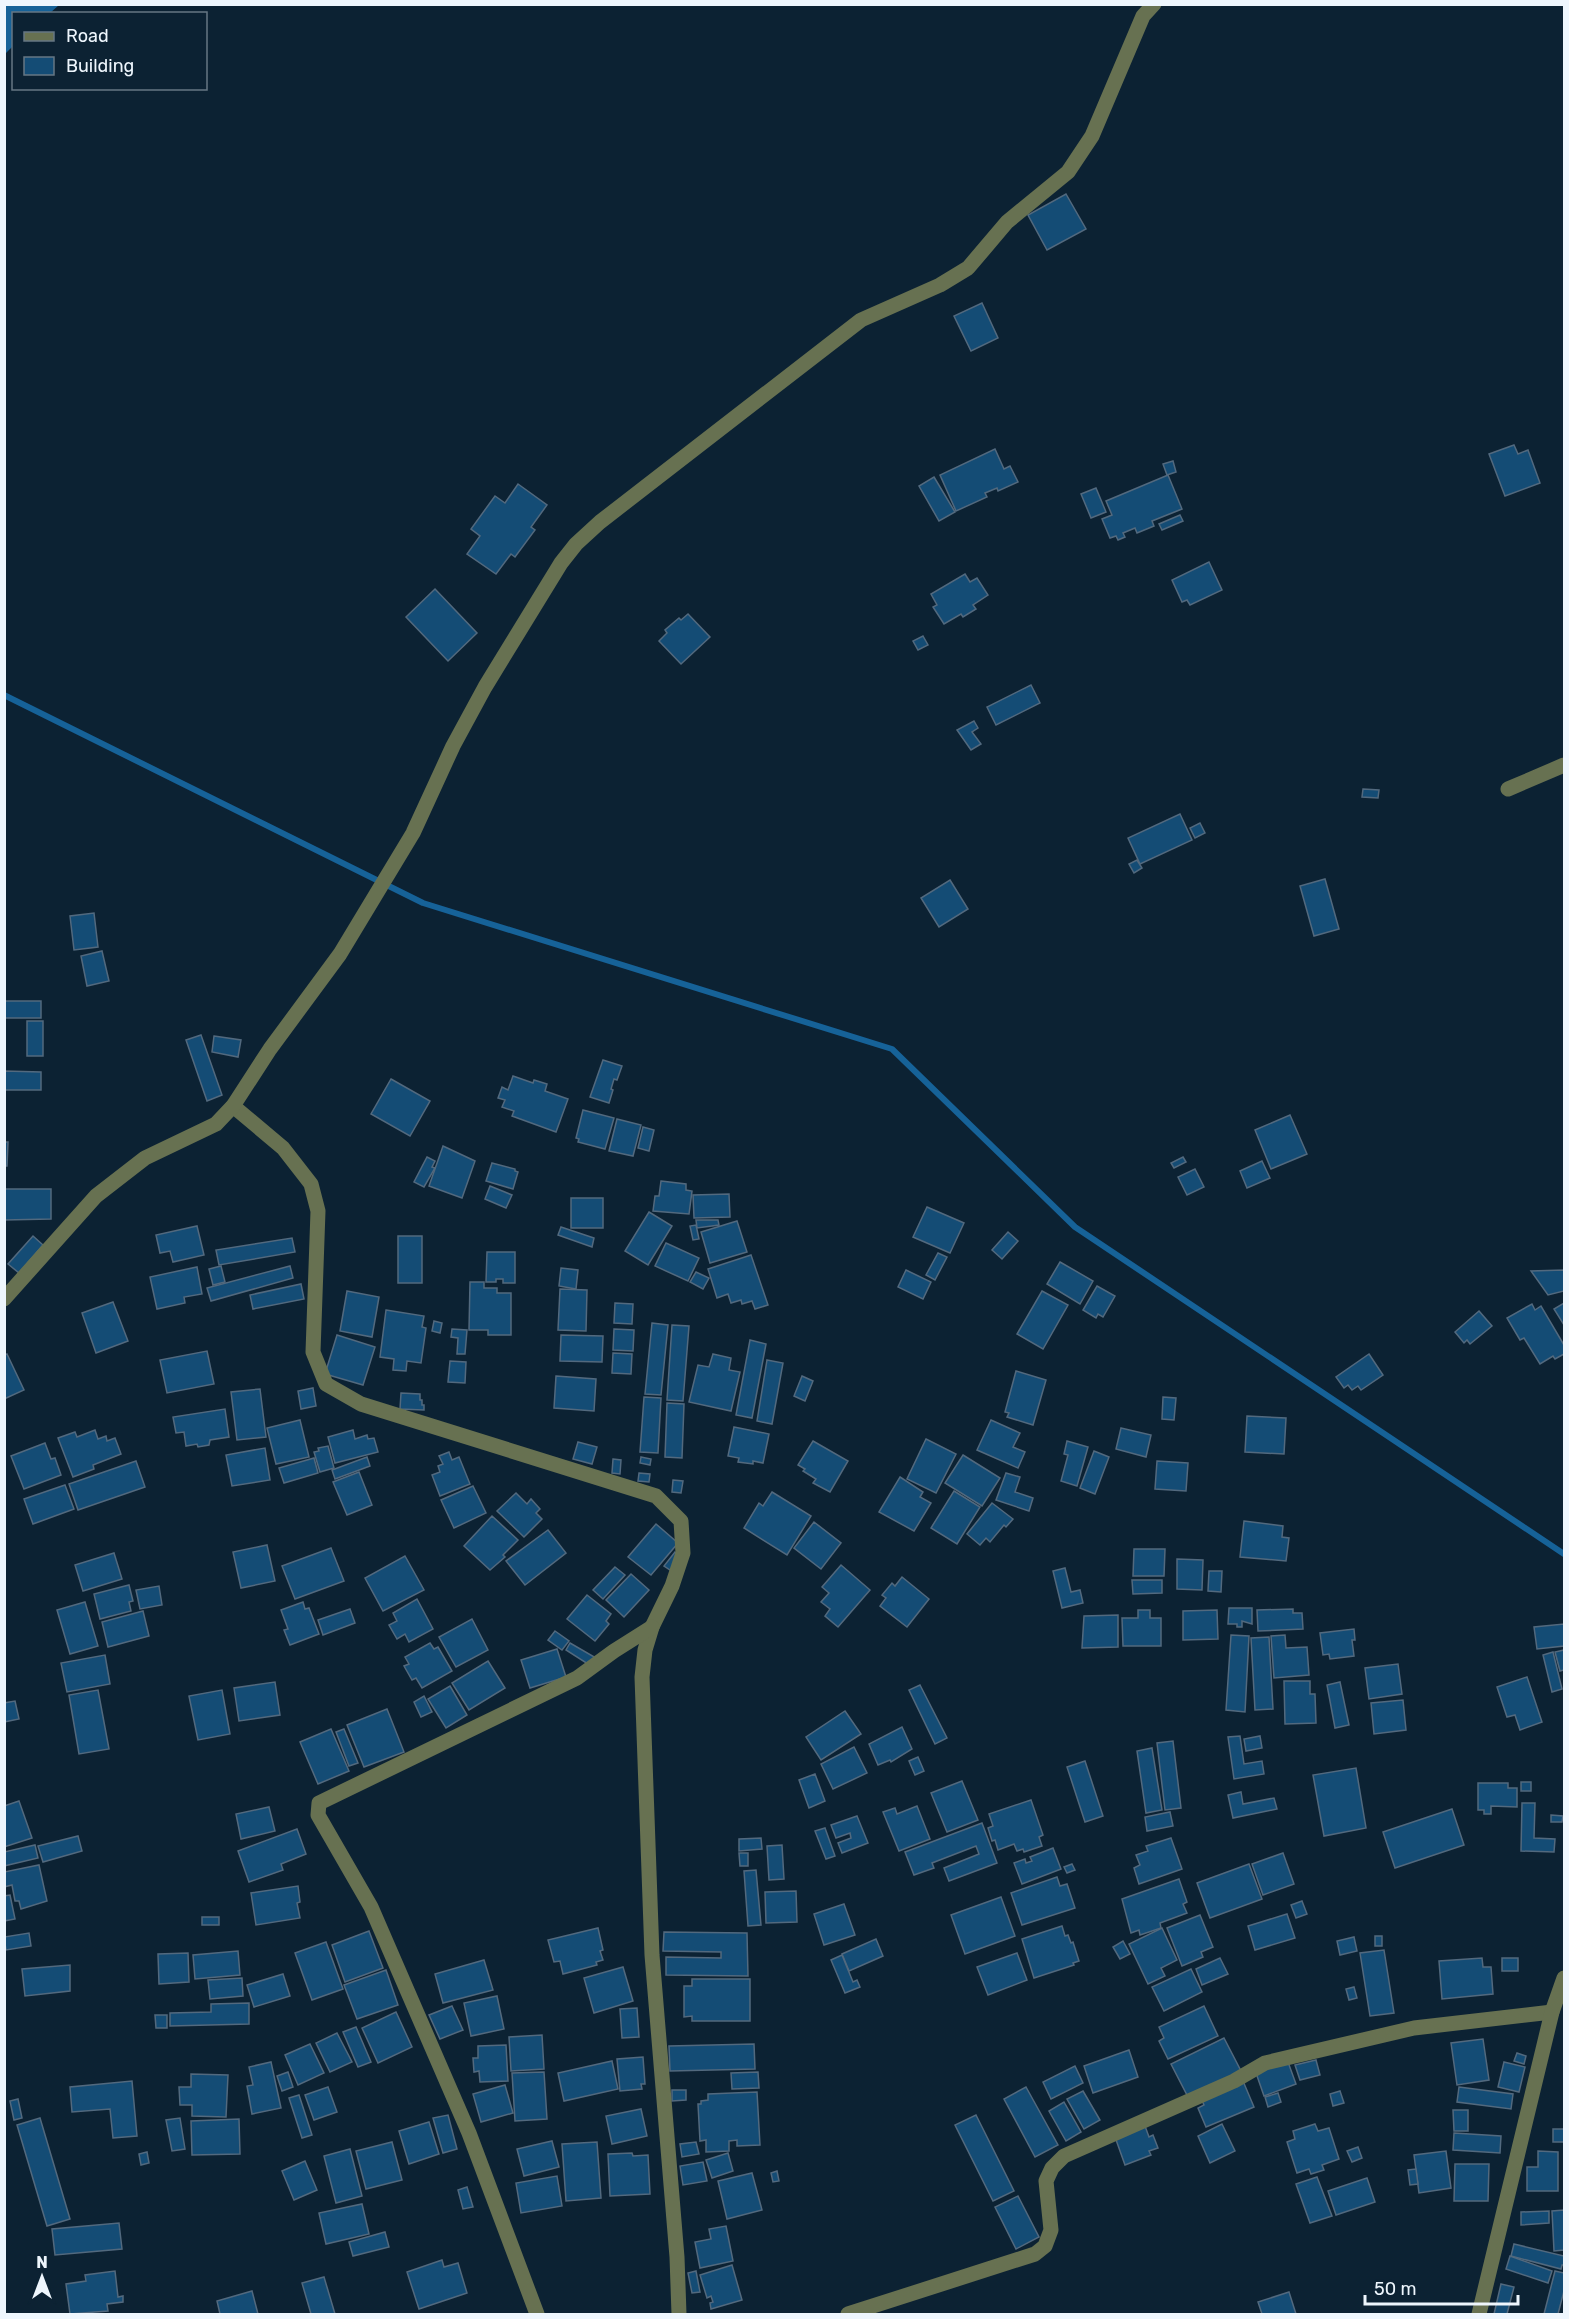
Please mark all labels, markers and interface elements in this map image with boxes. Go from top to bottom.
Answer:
legend [12,12,207,90]
text: Road [66,25,109,47]
text: Building [66,55,134,77]
north arrow [12,2247,72,2307]
text: N [36,2253,48,2272]
scale bar [1365,2268,1518,2306]
text: 50 m [1374,2278,1417,2300]

